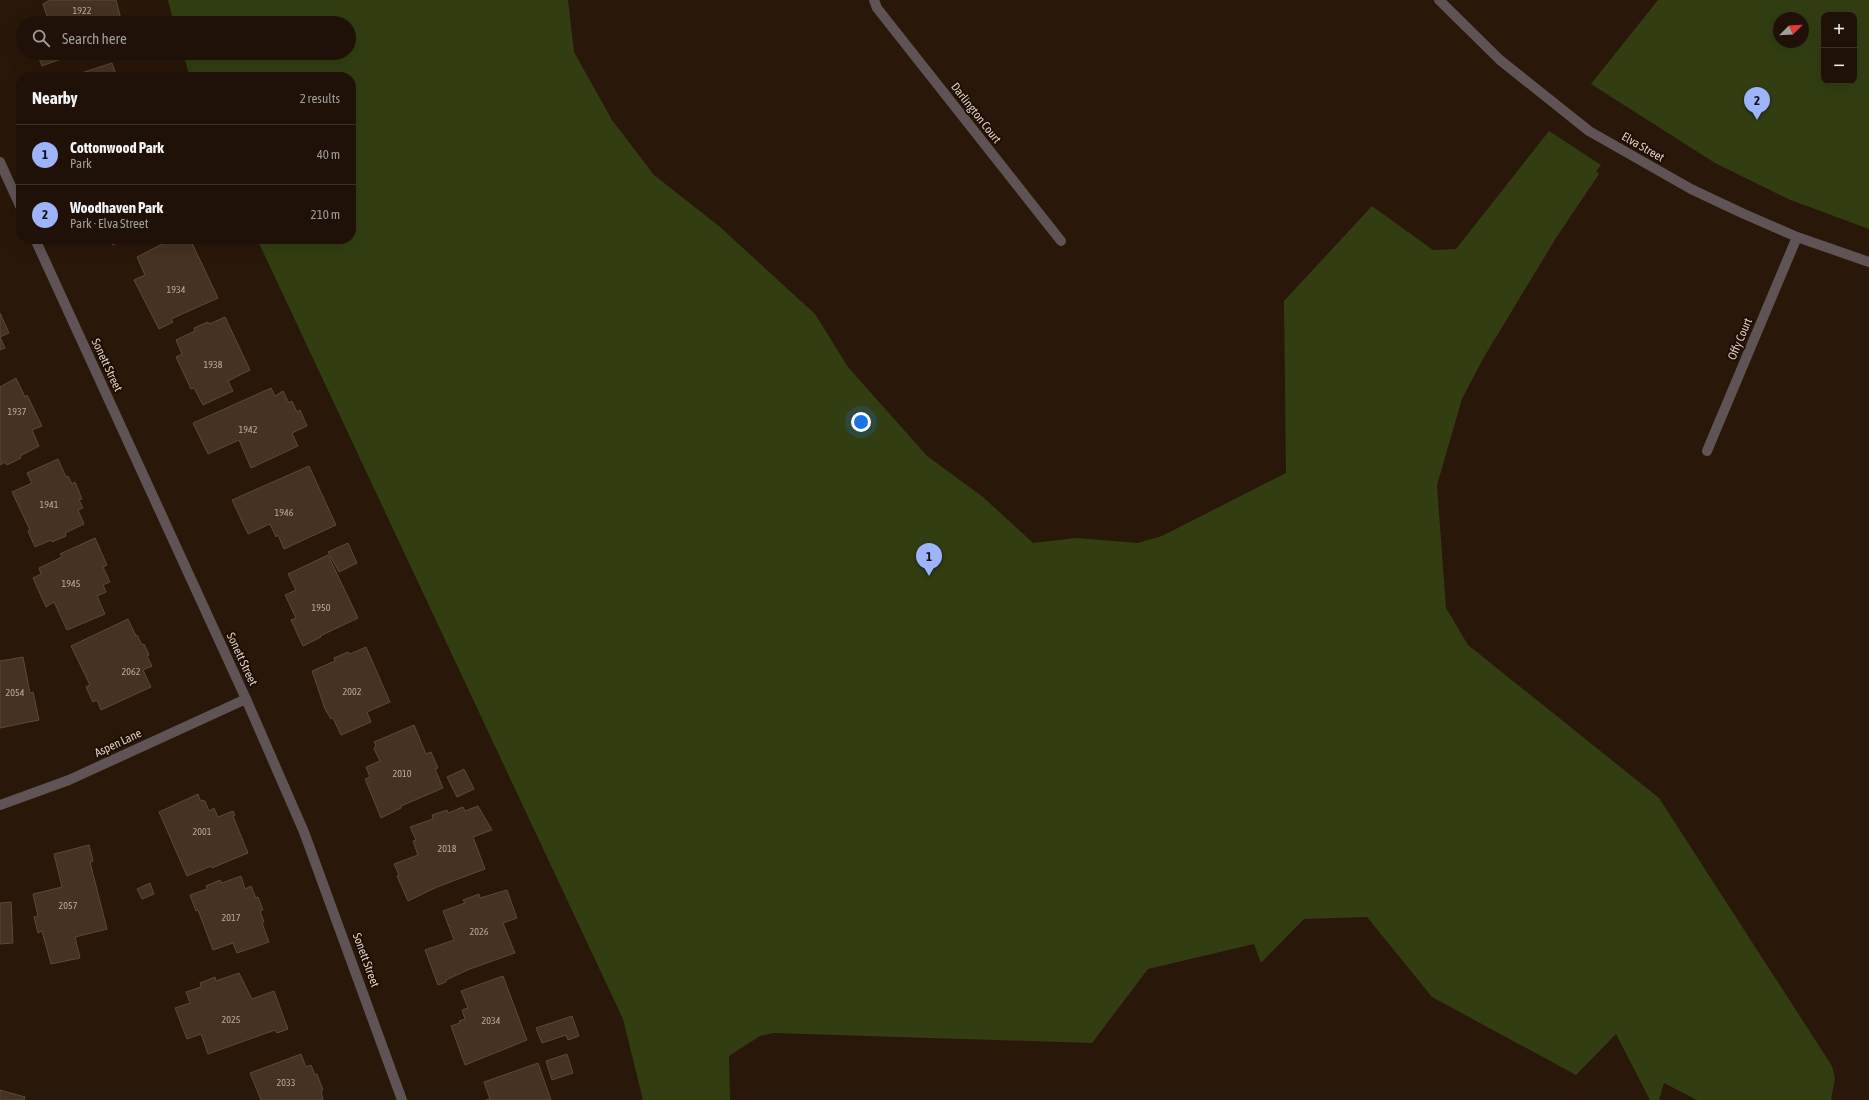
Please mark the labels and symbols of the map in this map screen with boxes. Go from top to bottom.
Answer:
house number: 1922 [73,5,92,16]
north arrow [1773,12,1809,48]
street label: Darlington Court [948,80,1004,146]
pin: 2 [1744,87,1770,120]
street label: Elva Street [1619,129,1667,165]
house number: 1934 [167,284,186,295]
street label: Offy Court [1725,316,1755,362]
street label: Sonett Street [89,336,126,394]
house number: 1938 [204,359,223,370]
house number: 1937 [8,406,27,417]
your location [851,412,871,432]
house number: 1942 [239,424,258,435]
house number: 1941 [40,499,59,510]
house number: 1946 [275,507,294,518]
pin: 1 [916,543,942,576]
house number: 1945 [62,578,81,589]
house number: 1950 [312,602,331,613]
street label: Sonett Street [224,630,261,688]
house number: 2062 [122,666,141,677]
house number: 2002 [343,686,362,697]
house number: 2054 [6,687,25,698]
street label: Aspen Lane [92,726,144,760]
house number: 2010 [393,768,412,779]
house number: 2001 [193,826,212,837]
house number: 2018 [438,843,457,854]
house number: 2057 [59,900,78,911]
house number: 2017 [222,912,241,923]
house number: 2026 [470,926,489,937]
street label: Sonett Street [350,931,382,990]
house number: 2025 [222,1014,241,1025]
house number: 2034 [482,1015,501,1026]
house number: 2033 [277,1077,296,1088]

